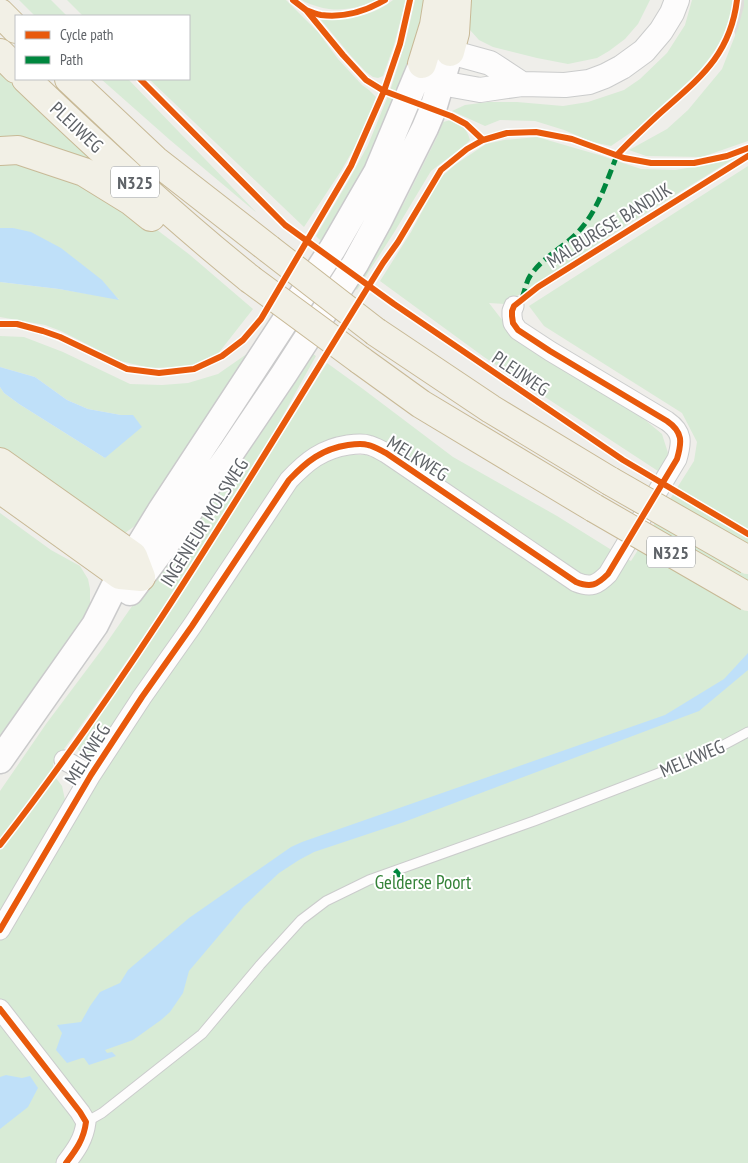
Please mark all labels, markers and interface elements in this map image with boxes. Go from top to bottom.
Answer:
legend [15,15,190,80]
text: Cycle path [60,25,113,44]
text: Path [60,50,83,69]
street label: PLEIJWEG [45,96,109,158]
road number: N325 [111,166,159,198]
street label: MALBURGSE BANDIJK [542,177,676,273]
street label: PLEIJWEG [488,345,554,401]
street label: MELKWEG [383,430,453,486]
street label: INGENIEUR MOLSWEG [155,453,253,591]
road number: N325 [647,536,695,568]
street label: MELKWEG [59,719,115,789]
street label: MELKWEG [656,734,728,782]
park label: Gelderse Poort [375,870,472,894]

